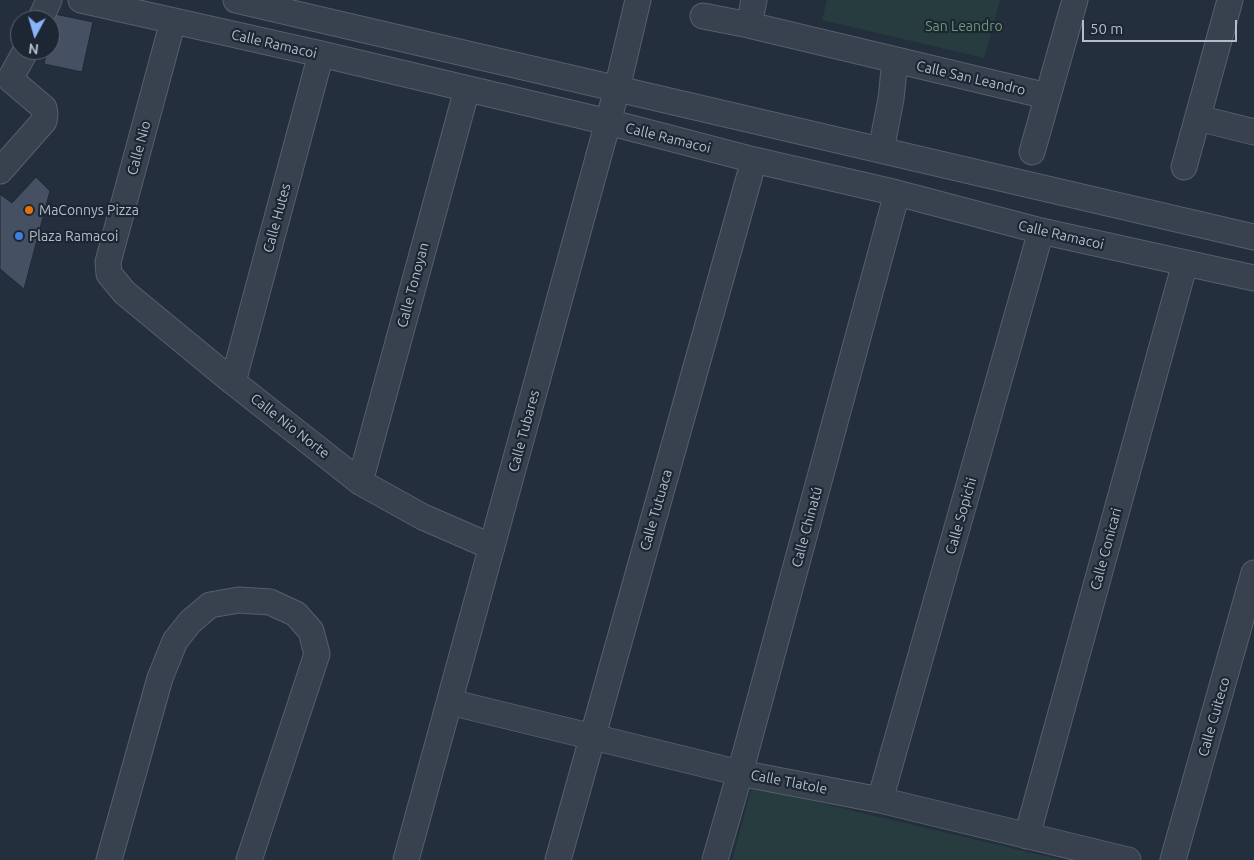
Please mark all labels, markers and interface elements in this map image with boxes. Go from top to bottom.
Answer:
north arrow [10,10,60,60]
scale bar [1084,10,1239,42]
park label: San Leandro [925,18,1003,34]
text: 50 m [1090,20,1123,37]
street label: Calle Ramacoi [230,26,318,62]
text: N [28,40,40,57]
street label: Calle San Leandro [915,57,1027,99]
street label: Calle Nio [124,119,154,177]
street label: Calle Ramacoi [624,119,712,157]
street label: Calle Hutes [260,181,294,255]
place label: MaConnys Pizza [39,202,139,218]
marker: MaConnys Pizza [23,204,35,216]
street label: Calle Ramacoi [1017,217,1105,253]
place label: Plaza Ramacoi [29,228,118,244]
marker: Plaza Ramacoi [13,230,25,242]
street label: Calle Tonoyan [394,241,432,329]
street label: Calle Tubares [505,388,543,474]
street label: Calle Nio Norte [247,390,333,462]
street label: Calle Tutuaca [636,467,676,553]
street label: Calle Sopichi [942,476,980,556]
street label: Calle Chinatú [788,485,826,569]
street label: Calle Conicari [1087,506,1125,592]
street label: Calle Cuiteco [1195,675,1233,759]
street label: Calle Tlatole [749,766,829,798]

